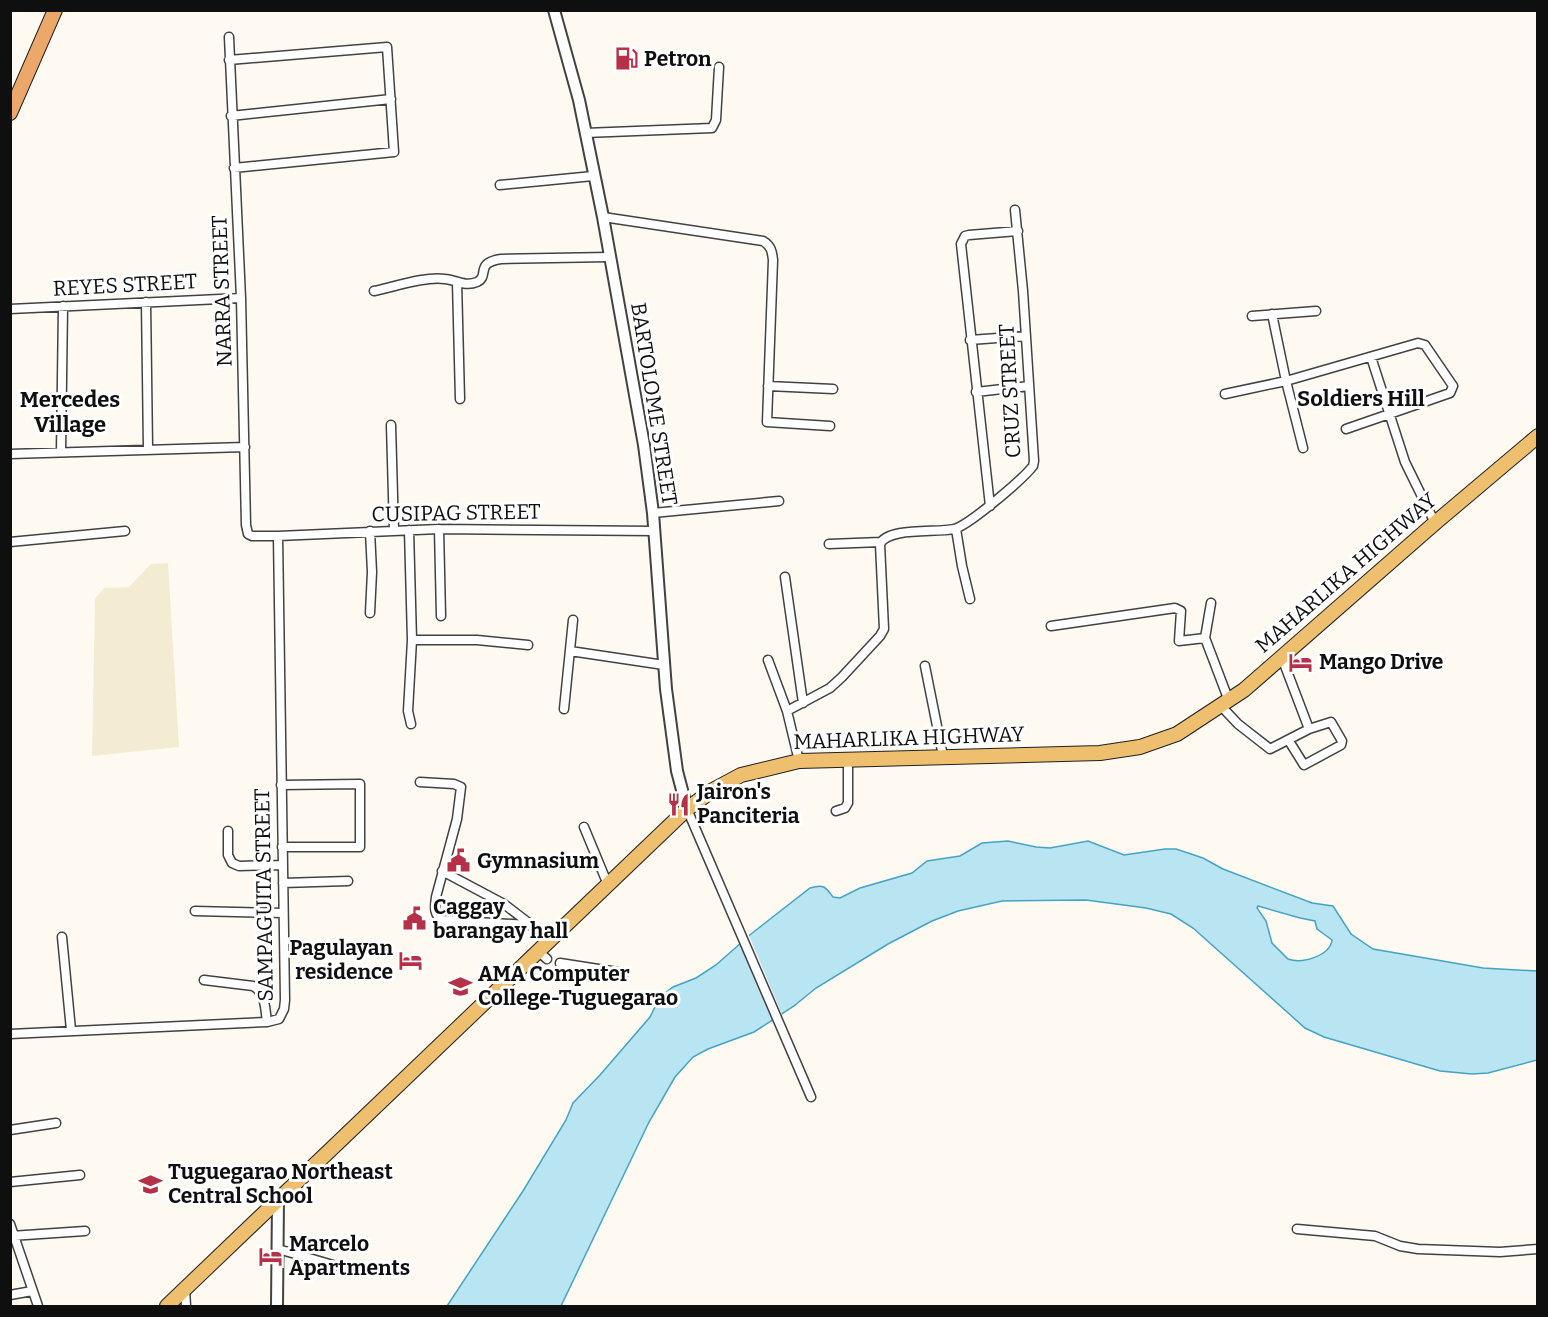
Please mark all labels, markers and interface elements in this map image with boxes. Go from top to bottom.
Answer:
fuel station icon: Petron [613,46,639,72]
place label: Petron [644,46,712,72]
street label: NARRA STREET [206,215,238,367]
street label: REYES STREET [52,268,198,302]
street label: BARTOLOME STREET [625,301,683,507]
street label: CRUZ STREET [993,323,1027,459]
district label: Soldiers Hill [1297,385,1425,412]
district label: Mercedes Village [20,386,120,438]
street label: MAHARLIKA HIGHWAY [1250,487,1442,659]
street label: CUSIPAG STREET [371,499,541,527]
hotel icon: Mango Drive [1288,649,1314,675]
place label: Mango Drive [1319,649,1443,675]
street label: MAHARLIKA HIGHWAY [793,721,1026,755]
place label: Jairon's Panciteria [696,779,800,829]
street label: SAMPAGUITA STREET [249,788,279,1002]
restaurant icon: Jairon's Panciteria [666,791,692,817]
public building icon: Gymnasium [446,848,472,874]
place label: Gymnasium [477,848,599,874]
place label: Caggay barangay hall [433,894,569,944]
public building icon: Caggay barangay hall [402,906,428,932]
place label: Pagulayan residence [289,935,393,985]
hotel icon: Pagulayan residence [398,947,424,973]
place label: AMA Computer College-Tuguegarao [478,961,678,1011]
school or university icon: AMA Computer College-Tuguegarao [447,973,473,999]
place label: Tuguegarao Northeast Central School [168,1159,393,1209]
school or university icon: Tuguegarao Northeast Central School [137,1171,163,1197]
place label: Marcelo Apartments [289,1231,410,1281]
hotel icon: Marcelo Apartments [258,1243,284,1269]

